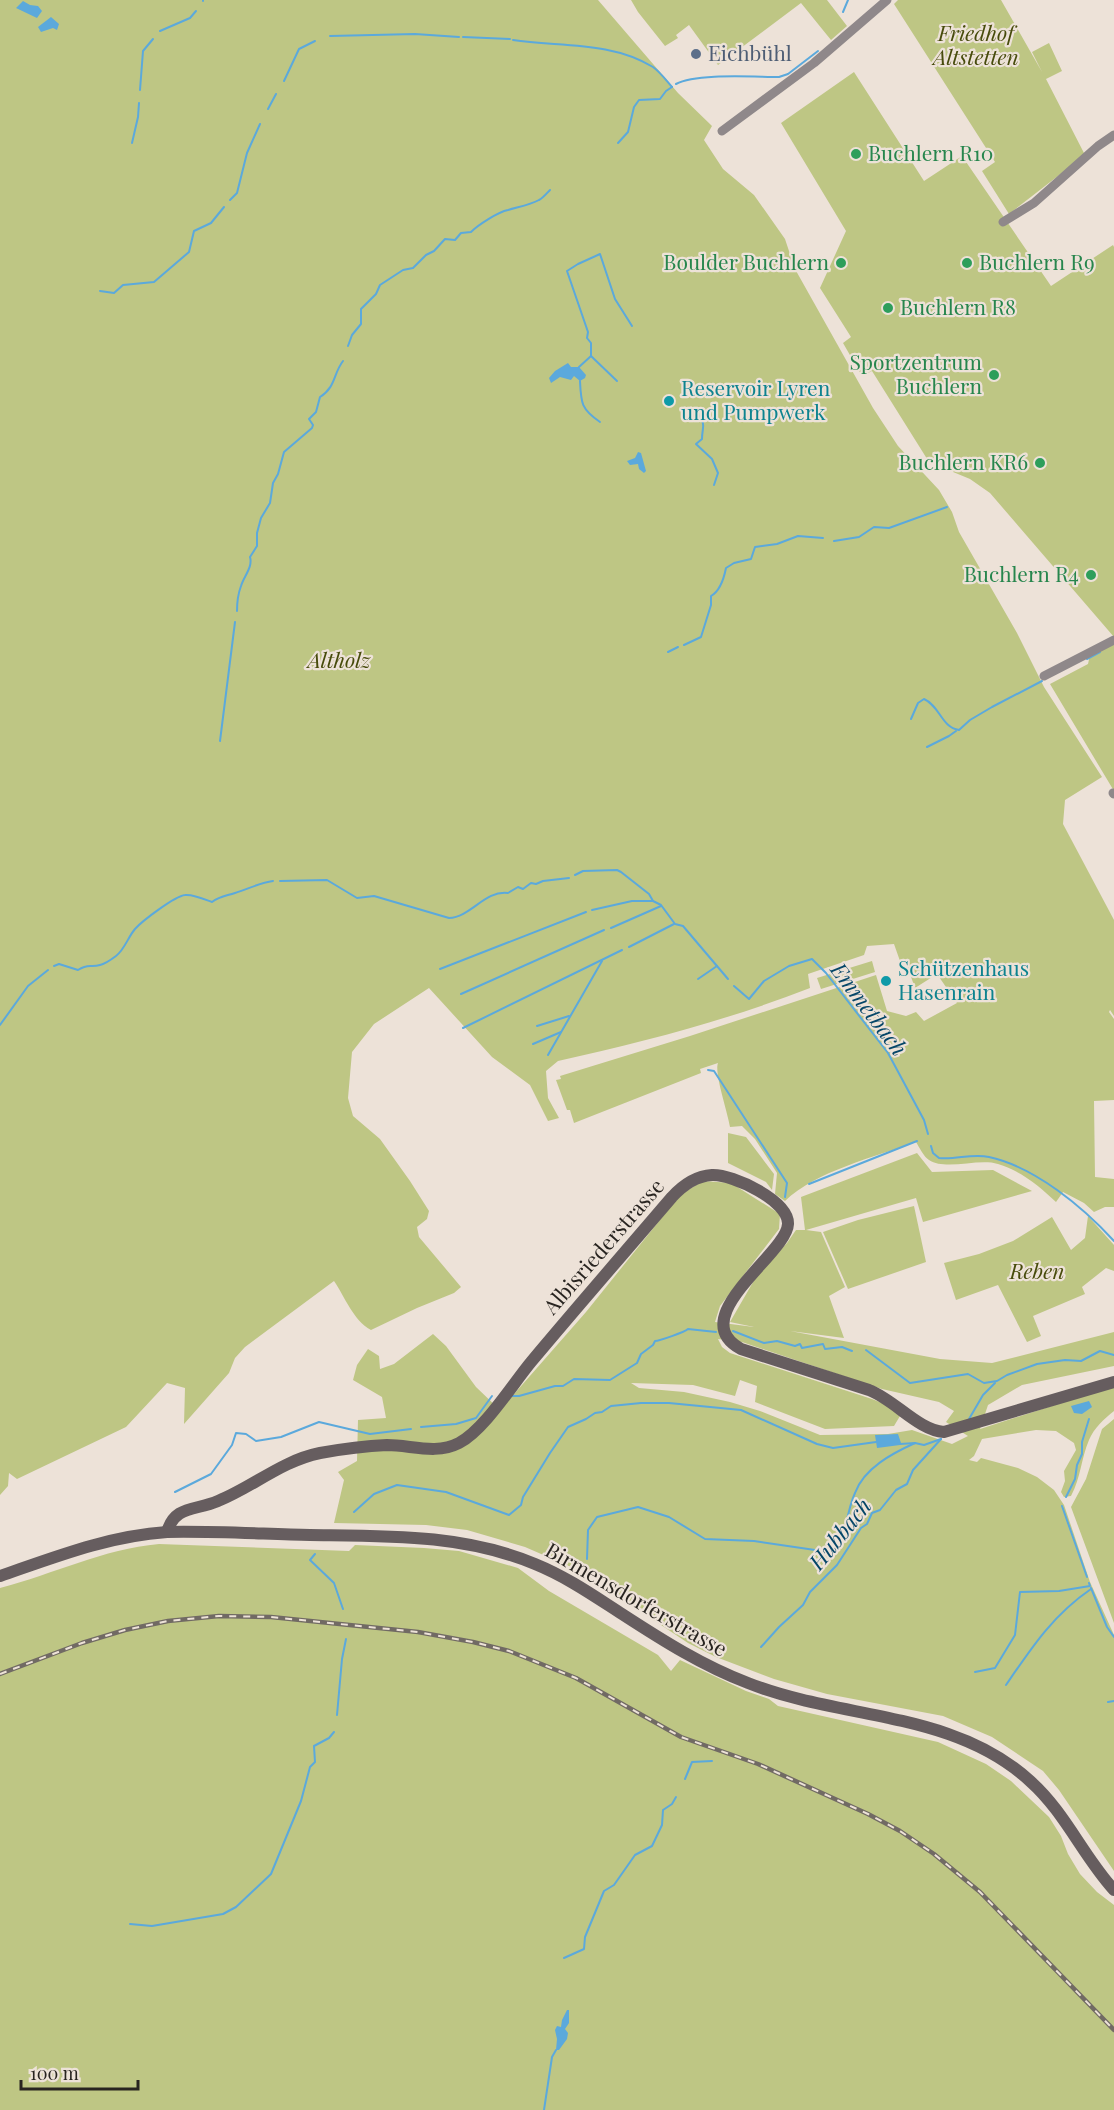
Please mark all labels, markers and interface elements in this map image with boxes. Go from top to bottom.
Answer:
park label: Friedhof Altstetten [931,18,1019,70]
place label: Eichbühl [708,38,792,66]
marker: Eichbühl [689,47,703,61]
place label: Buchlern R10 [868,138,993,166]
marker: Buchlern R10 [849,147,863,161]
place label: Boulder Buchlern [663,247,829,275]
place label: Buchlern R9 [979,247,1095,275]
marker: Boulder Buchlern [834,256,848,270]
marker: Buchlern R9 [960,256,974,270]
place label: Buchlern R8 [900,292,1016,320]
marker: Buchlern R8 [881,301,895,315]
place label: Sportzentrum Buchlern [849,347,982,399]
marker: Sportzentrum Buchlern [987,368,1001,382]
place label: Reservoir Lyren und Pumpwerk [681,373,831,425]
marker: Reservoir Lyren und Pumpwerk [662,394,676,408]
place label: Buchlern KR6 [898,447,1028,475]
marker: Buchlern KR6 [1033,456,1047,470]
place label: Buchlern R4 [964,559,1079,587]
marker: Buchlern R4 [1084,568,1098,582]
park label: Altholz [306,645,371,673]
place label: Schützenhaus Hasenrain [898,953,1029,1005]
water label: Emmetbach [824,955,915,1061]
marker: Schützenhaus Hasenrain [879,974,893,988]
street label: Albisriederstrasse [535,1172,669,1320]
park label: Reben [1009,1256,1064,1284]
water label: Hubbach [801,1491,877,1576]
street label: Birmensdorferstrasse [541,1535,733,1662]
scale bar [21,2053,138,2091]
text: 100 m [30,2061,79,2085]

